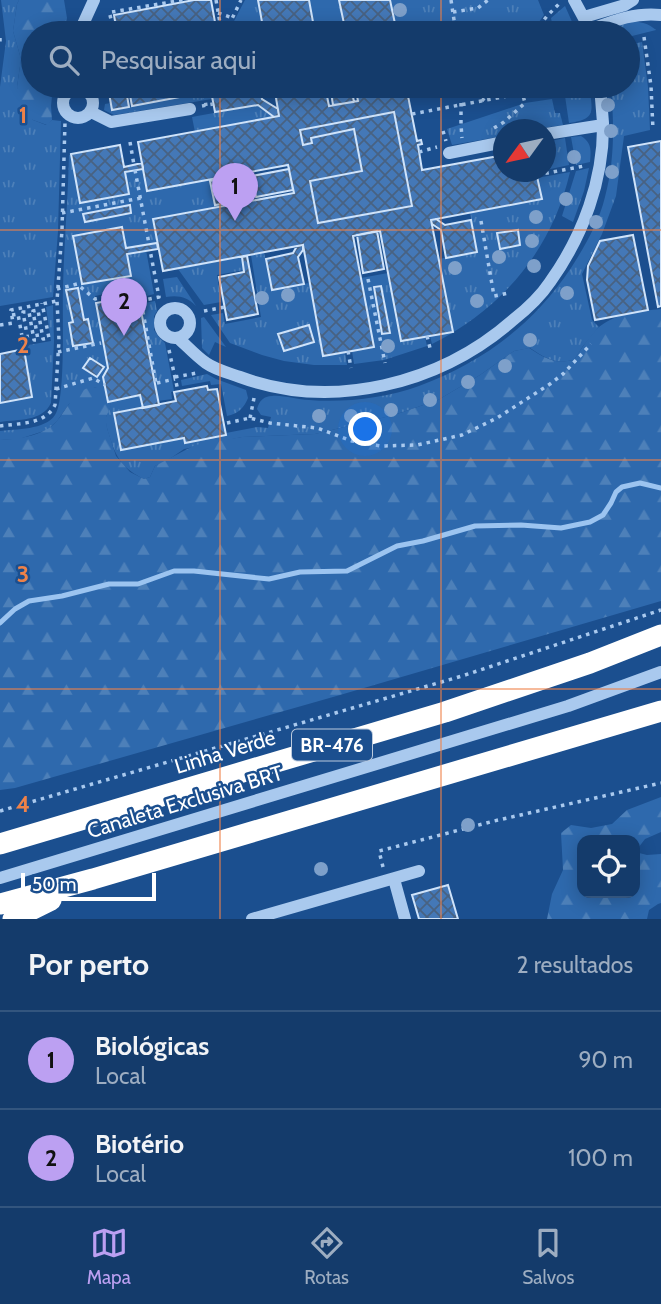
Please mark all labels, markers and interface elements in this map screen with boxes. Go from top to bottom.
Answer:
search box [21,21,640,98]
icon: search [45,41,83,79]
text: Pesquisar aqui [101,44,257,76]
text: 1 [19,101,27,129]
north arrow [493,119,556,182]
pin: 1 [212,163,258,221]
pin: 2 [101,278,147,336]
text: 2 [17,331,29,359]
your location [348,412,382,446]
text: 3 [17,560,29,588]
street label: Linha Verde [171,724,278,779]
road number: BR-476 [292,730,372,760]
street label: Canaleta Exclusiva BRT [84,760,286,843]
text: 4 [16,790,30,818]
map controls [577,835,640,898]
button: locate [577,835,640,898]
scale bar [21,870,156,902]
text: 50 m [32,873,76,896]
text: Por perto [28,946,149,983]
text: 2 resultados [516,951,633,979]
text: Biológicas [95,1030,209,1062]
text: 1 [47,1046,55,1074]
text: 90 m [579,1046,633,1074]
text: Local [95,1062,146,1090]
text: Biotério [95,1128,184,1160]
text: 2 [45,1144,57,1172]
text: 100 m [568,1144,633,1172]
text: Local [95,1160,146,1188]
tab: Mapa [87,1224,131,1289]
tab: Rotas [304,1224,349,1289]
tab: Salvos [522,1224,574,1289]

